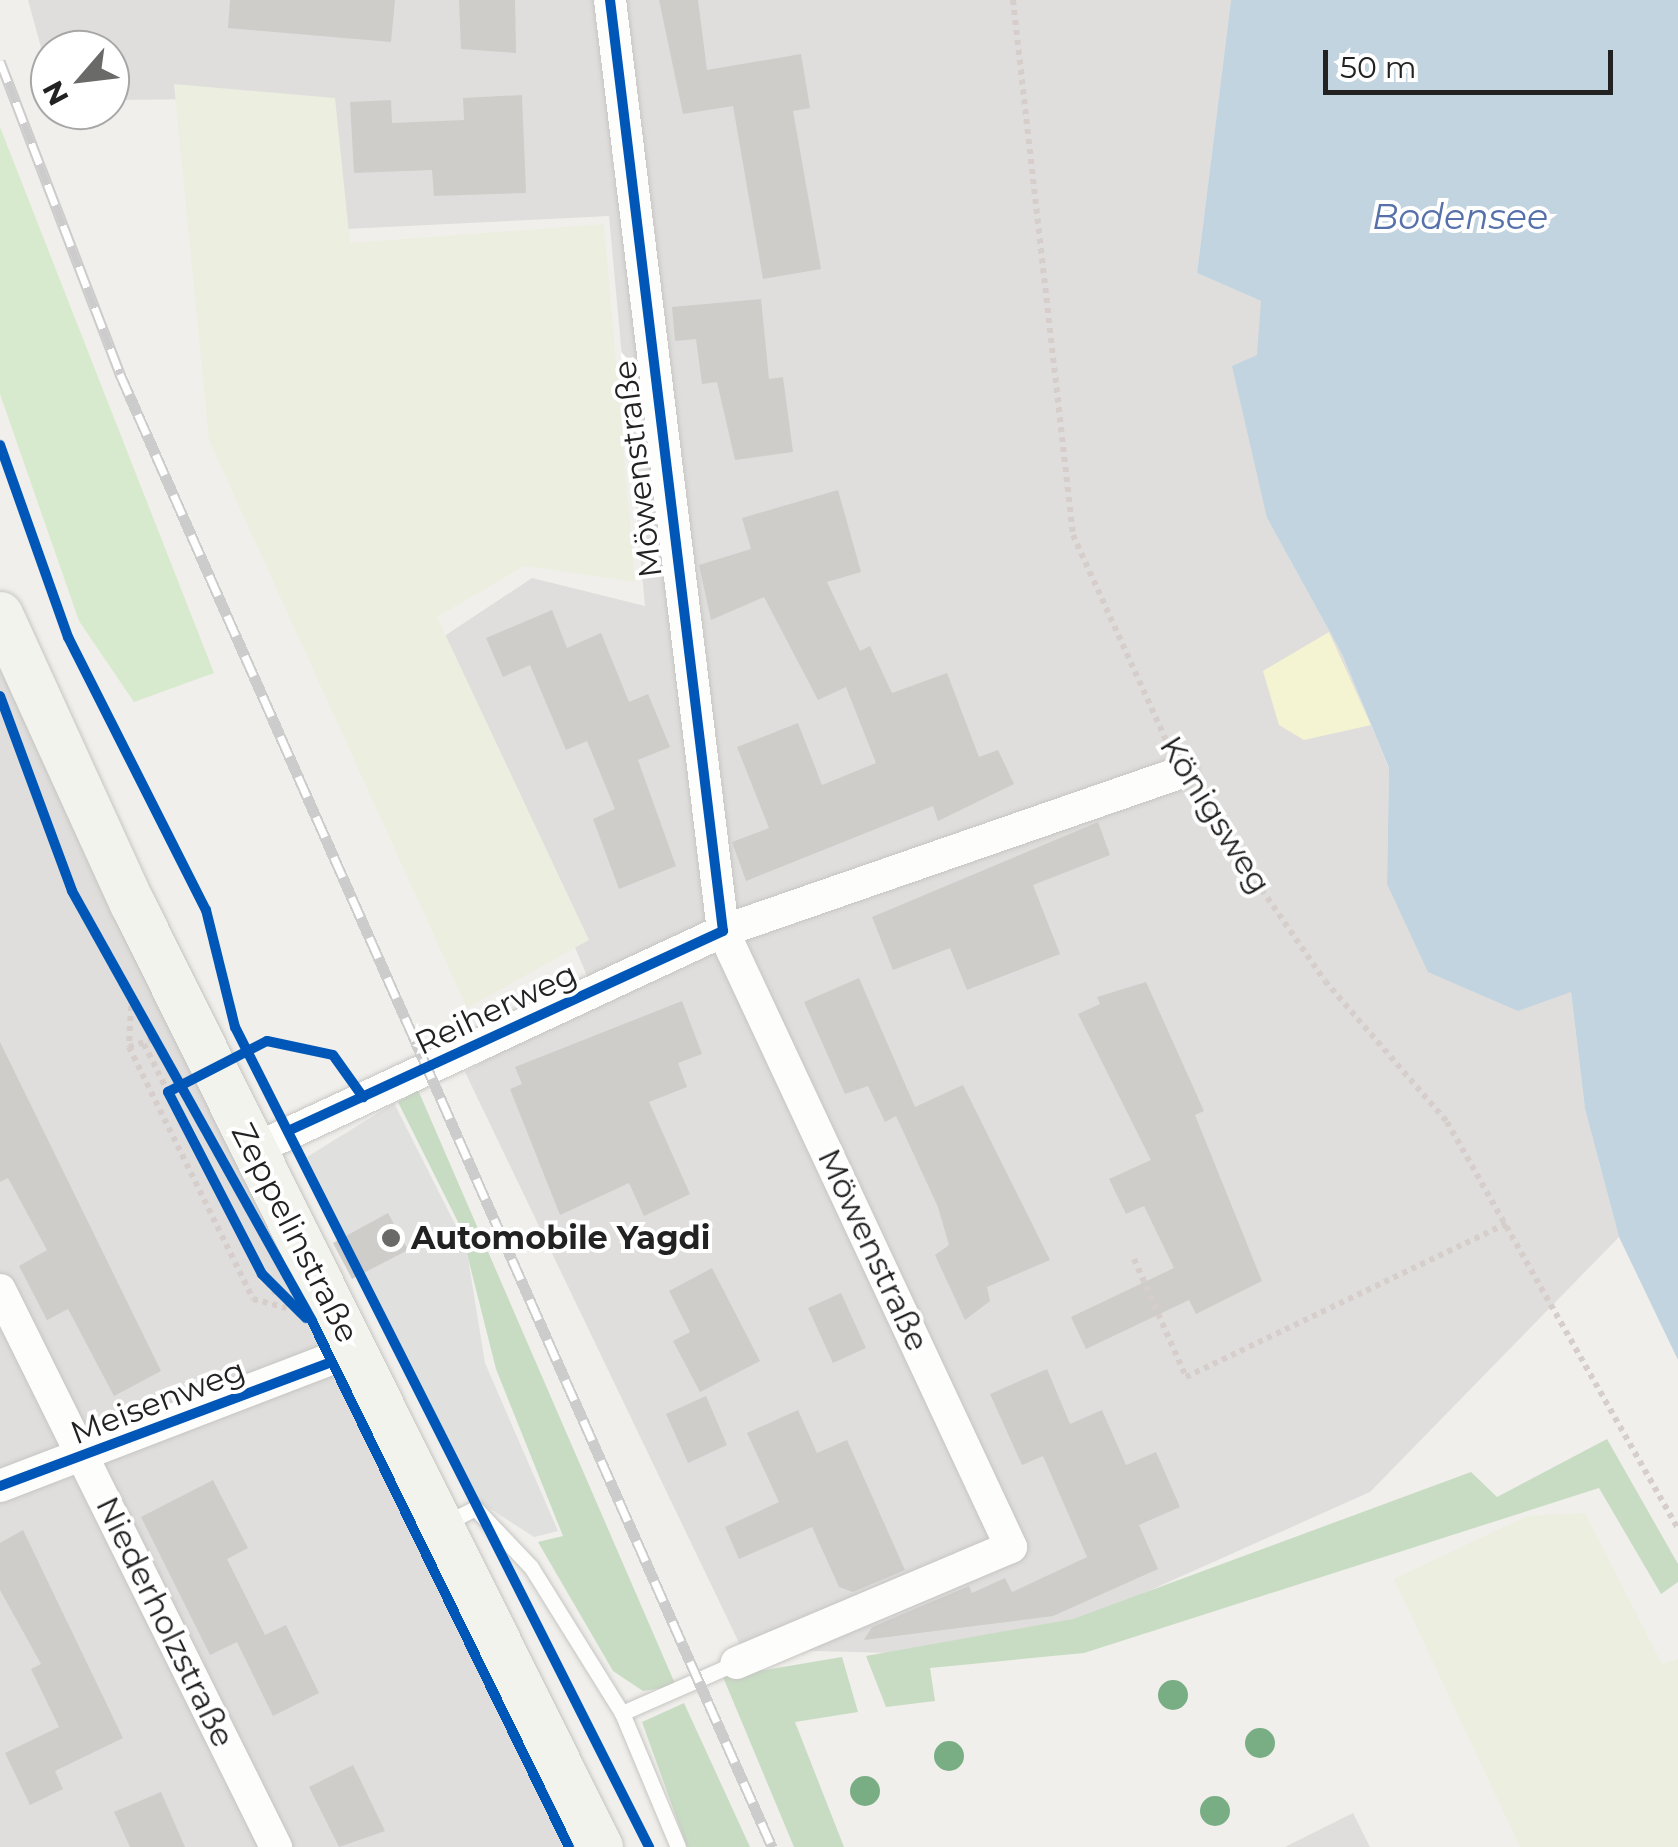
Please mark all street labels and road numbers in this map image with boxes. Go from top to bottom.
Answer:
street label: Möwenstraße [606,358,670,580]
street label: Königsweg [1151,729,1279,901]
street label: Reiherweg [409,955,583,1063]
street label: Zeppelinstraße [223,1117,367,1349]
street label: Möwenstraße [809,1143,937,1357]
street label: Meisenweg [65,1351,251,1453]
street label: Niederholzstraße [88,1490,242,1754]

